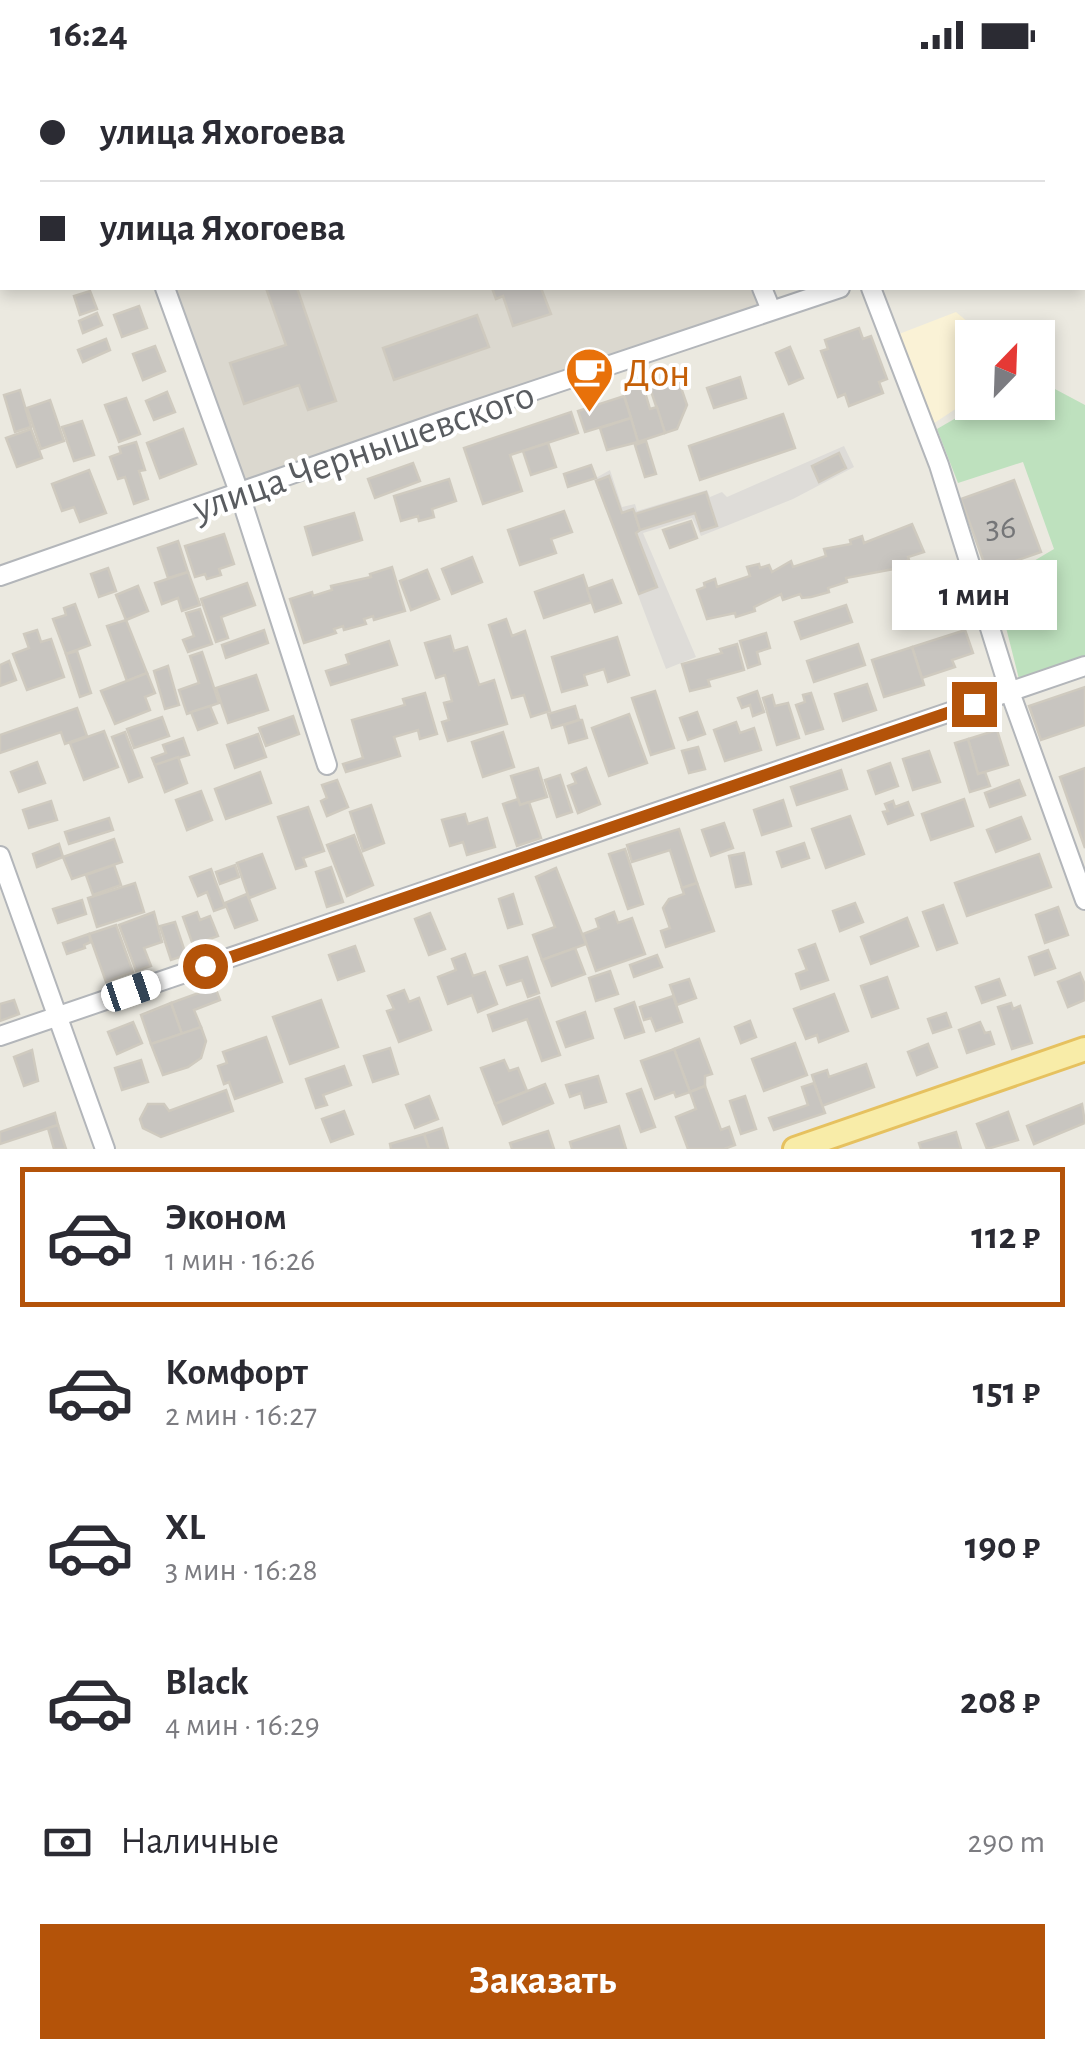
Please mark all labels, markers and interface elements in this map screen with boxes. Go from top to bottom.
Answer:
text: 16:24 [50,16,128,54]
text: улица Яхогоева [100,114,346,152]
text: улица Яхогоева [100,210,346,248]
north arrow [955,320,1055,420]
map controls [955,320,1055,420]
cafe icon: Дон [563,346,615,414]
place label: Дон [624,354,690,394]
street label: улица Чернышевского [187,375,540,529]
house number: 36 [986,510,1016,545]
callout: 1 мин [892,559,1056,629]
text: 1 мин [939,579,1010,611]
route end [952,682,997,727]
route start [183,944,228,989]
car [98,967,164,1015]
icon: car [45,1192,135,1282]
text: Эконом [165,1199,287,1237]
text: 112 ₽ [971,1218,1040,1256]
text: 1 мин · 16:26 [165,1244,315,1276]
icon: car [45,1347,135,1437]
text: Комфорт [165,1354,308,1392]
text: 151 ₽ [973,1373,1040,1411]
text: 2 мин · 16:27 [165,1399,317,1431]
icon: car [45,1502,135,1592]
text: XL [165,1509,205,1547]
text: 190 ₽ [965,1528,1040,1566]
text: 3 мин · 16:28 [165,1554,318,1586]
icon: car [45,1657,135,1747]
text: Black [165,1664,249,1702]
text: 208 ₽ [960,1683,1040,1721]
text: 4 мин · 16:29 [165,1709,320,1741]
icon: cash [40,1815,95,1870]
text: Наличные [120,1823,279,1861]
text: 290 m [968,1826,1045,1858]
button: Заказать [40,1924,1045,2039]

